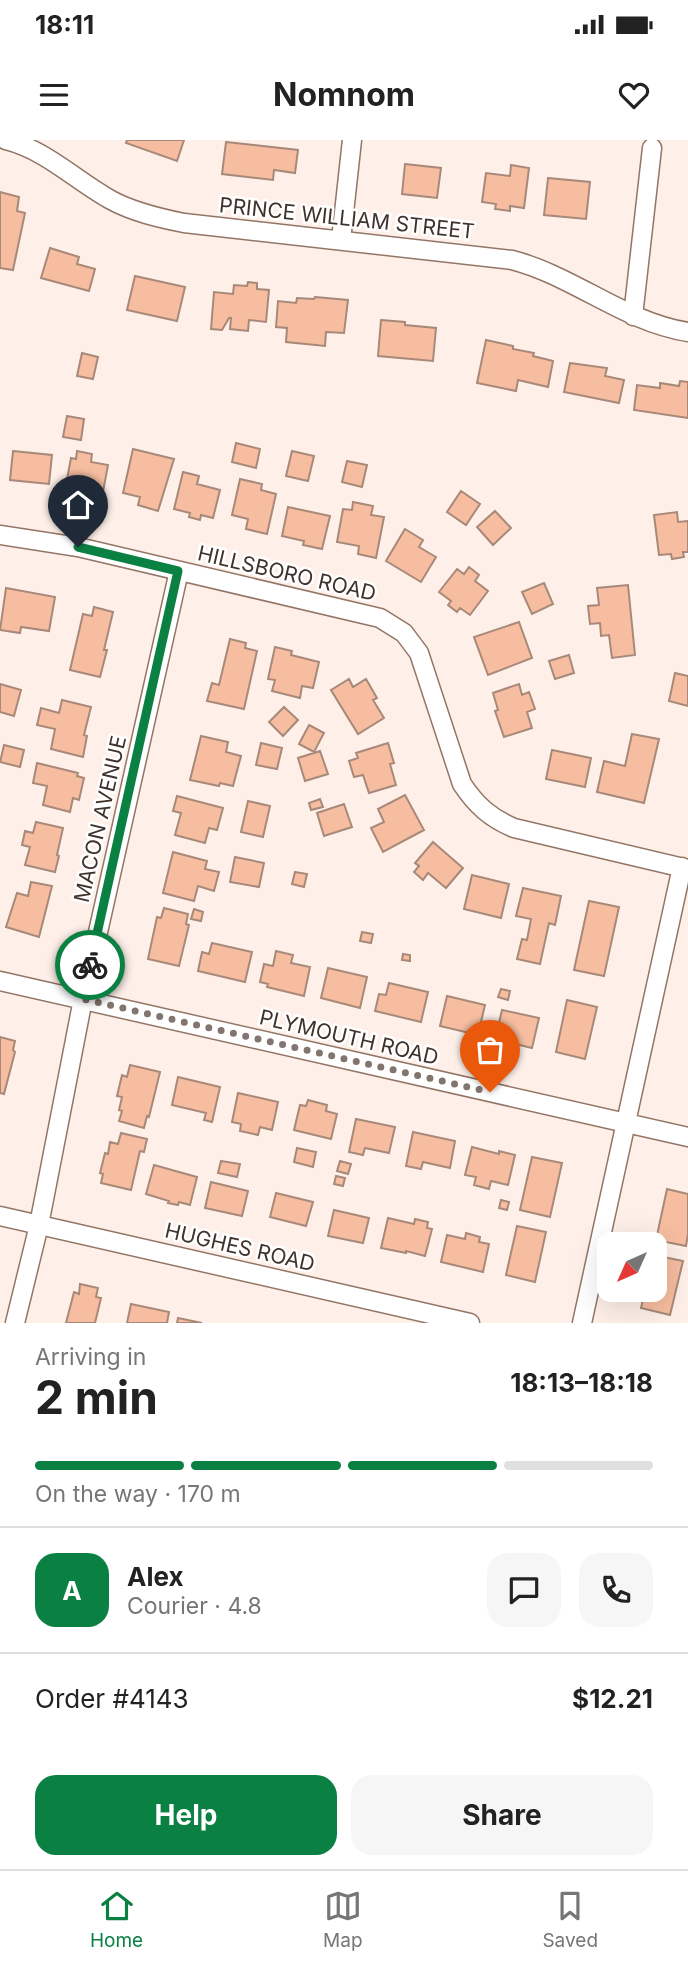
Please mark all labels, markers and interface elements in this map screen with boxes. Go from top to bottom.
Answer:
text: 18:11 [35,9,94,40]
text: Nomnom [273,75,415,114]
icon: menu [35,76,73,114]
icon: heart [615,76,653,114]
street label: PRINCE WILLIAM STREET [218,192,476,244]
pin [48,475,108,547]
icon: home [59,486,97,524]
street label: HILLSBORO ROAD [195,540,379,606]
street label: MACON AVENUE [69,733,131,905]
courier [55,930,125,1000]
icon: bike [71,946,109,984]
street label: PLYMOUTH ROAD [257,1004,441,1070]
pin [460,1020,520,1092]
icon: bag [471,1031,509,1069]
street label: HUGHES ROAD [163,1218,317,1276]
north arrow [597,1232,667,1302]
map controls [597,1232,667,1302]
text: Arriving in [35,1343,146,1371]
text: 18:13–18:18 [510,1367,653,1398]
text: 2 min [35,1369,158,1425]
text: On the way · 170 m [35,1480,241,1508]
button: chat [487,1553,561,1627]
button: phone [579,1553,653,1627]
text: Alex [127,1561,184,1592]
text: A [62,1575,82,1606]
text: Courier · 4.8 [127,1592,262,1620]
text: Order #4143 [35,1683,189,1714]
text: $12.21 [572,1683,653,1714]
button: Help [35,1775,337,1855]
button: Share [351,1775,653,1855]
tab: Home [90,1887,143,1952]
tab: Map [323,1887,363,1952]
tab: Saved [542,1887,598,1952]

